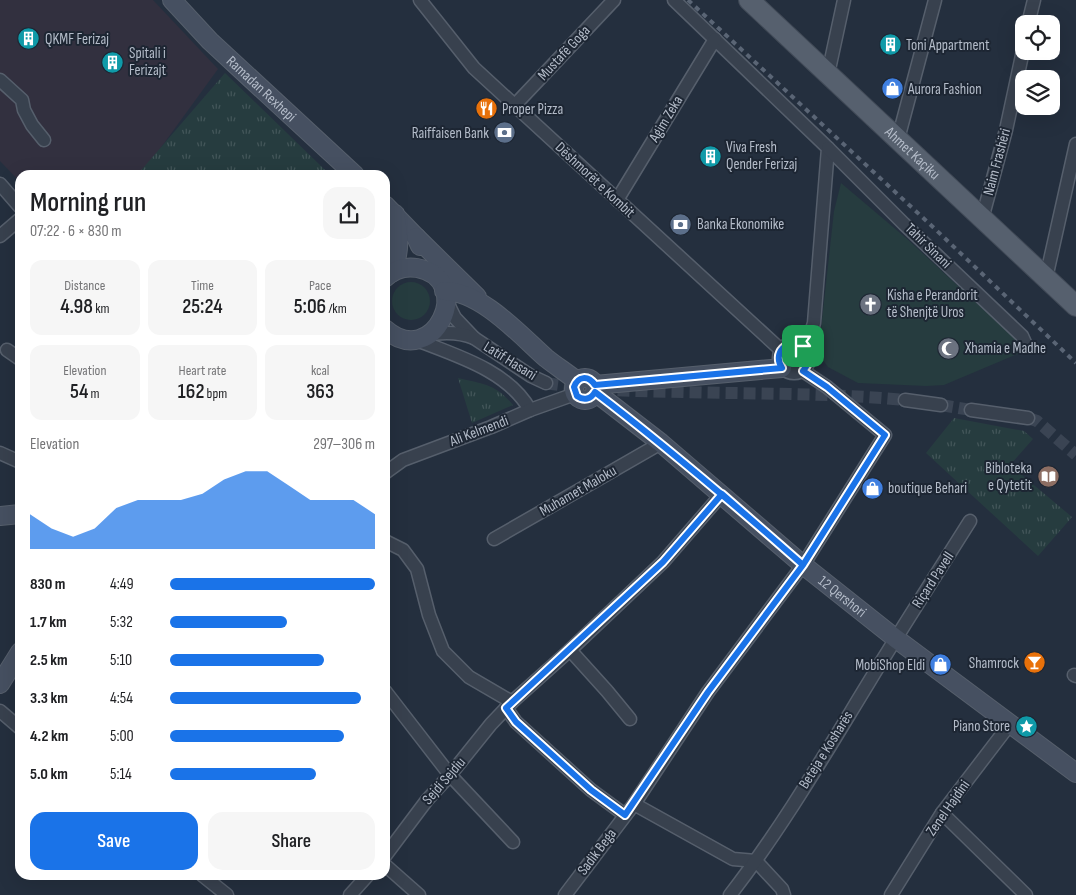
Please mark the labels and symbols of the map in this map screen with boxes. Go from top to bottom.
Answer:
street label: Mustafë Goga [534,21,594,85]
building icon: QKMF Ferizaj [17,27,41,51]
place label: QKMF Ferizaj [45,30,109,49]
building icon: Toni Appartment [878,33,902,57]
place label: Toni Appartment [906,36,990,55]
place label: Spitali i Ferizajt [129,44,166,80]
building icon: Spitali i Ferizajt [101,50,125,74]
street label: Ramadan Rexhepi [222,52,301,126]
shop icon: Aurora Fashion [880,77,904,101]
place label: Aurora Fashion [907,80,982,99]
street label: Agim Zeka [644,92,687,147]
restaurant icon: Proper Pizza [474,97,498,121]
place label: Proper Pizza [502,100,563,119]
bank icon: Raiffaisen Bank [493,121,517,145]
street label: Ahmet Kaçiku [880,122,944,184]
place label: Raiffaisen Bank [412,124,489,143]
street label: Naim Frashëri [979,126,1015,198]
street label: Dëshmorët e Kombit [551,138,639,222]
place label: Viva Fresh Qender Ferizaj [726,138,798,174]
building icon: Viva Fresh Qender Ferizaj [698,144,722,168]
bank icon: Banka Ekonomike [669,212,693,236]
place label: Banka Ekonomike [697,215,784,234]
street label: Tahir Sinani [901,219,955,273]
place label: Kisha e Perandorit të Shenjtë Uros [887,286,978,322]
church icon: Kisha e Perandorit të Shenjtë Uros [859,292,883,316]
pin [782,325,824,367]
mosque icon: Xhamia e Madhe [937,336,961,360]
street label: Latif Hasani [480,337,540,385]
place label: Xhamia e Madhe [964,339,1046,358]
street label: Ali Kelmendi [446,411,511,451]
place label: Bibloteka e Qytetit [985,459,1032,495]
street label: Muhamet Maloku [536,461,620,521]
library icon: Bibloteka e Qytetit [1036,465,1060,489]
shop icon: boutique Behari [860,476,884,500]
place label: boutique Behari [888,479,967,498]
street label: Riçard Pavell [908,548,958,612]
street label: 12 Qershori [814,571,871,622]
bar icon: Shamrock [1023,651,1047,675]
shop icon: MobiShop Eldi [929,653,953,677]
place label: Shamrock [969,654,1019,673]
place label: MobiShop Eldi [855,656,925,675]
street label: Beteja e Kosharës [795,708,857,792]
place icon: Piano Store [1014,714,1038,738]
place label: Piano Store [953,717,1010,736]
street label: Sejdi Sejdiu [418,753,470,809]
street label: Zenel Hajdini [922,776,974,840]
street label: Sadik Bega [573,825,621,879]

